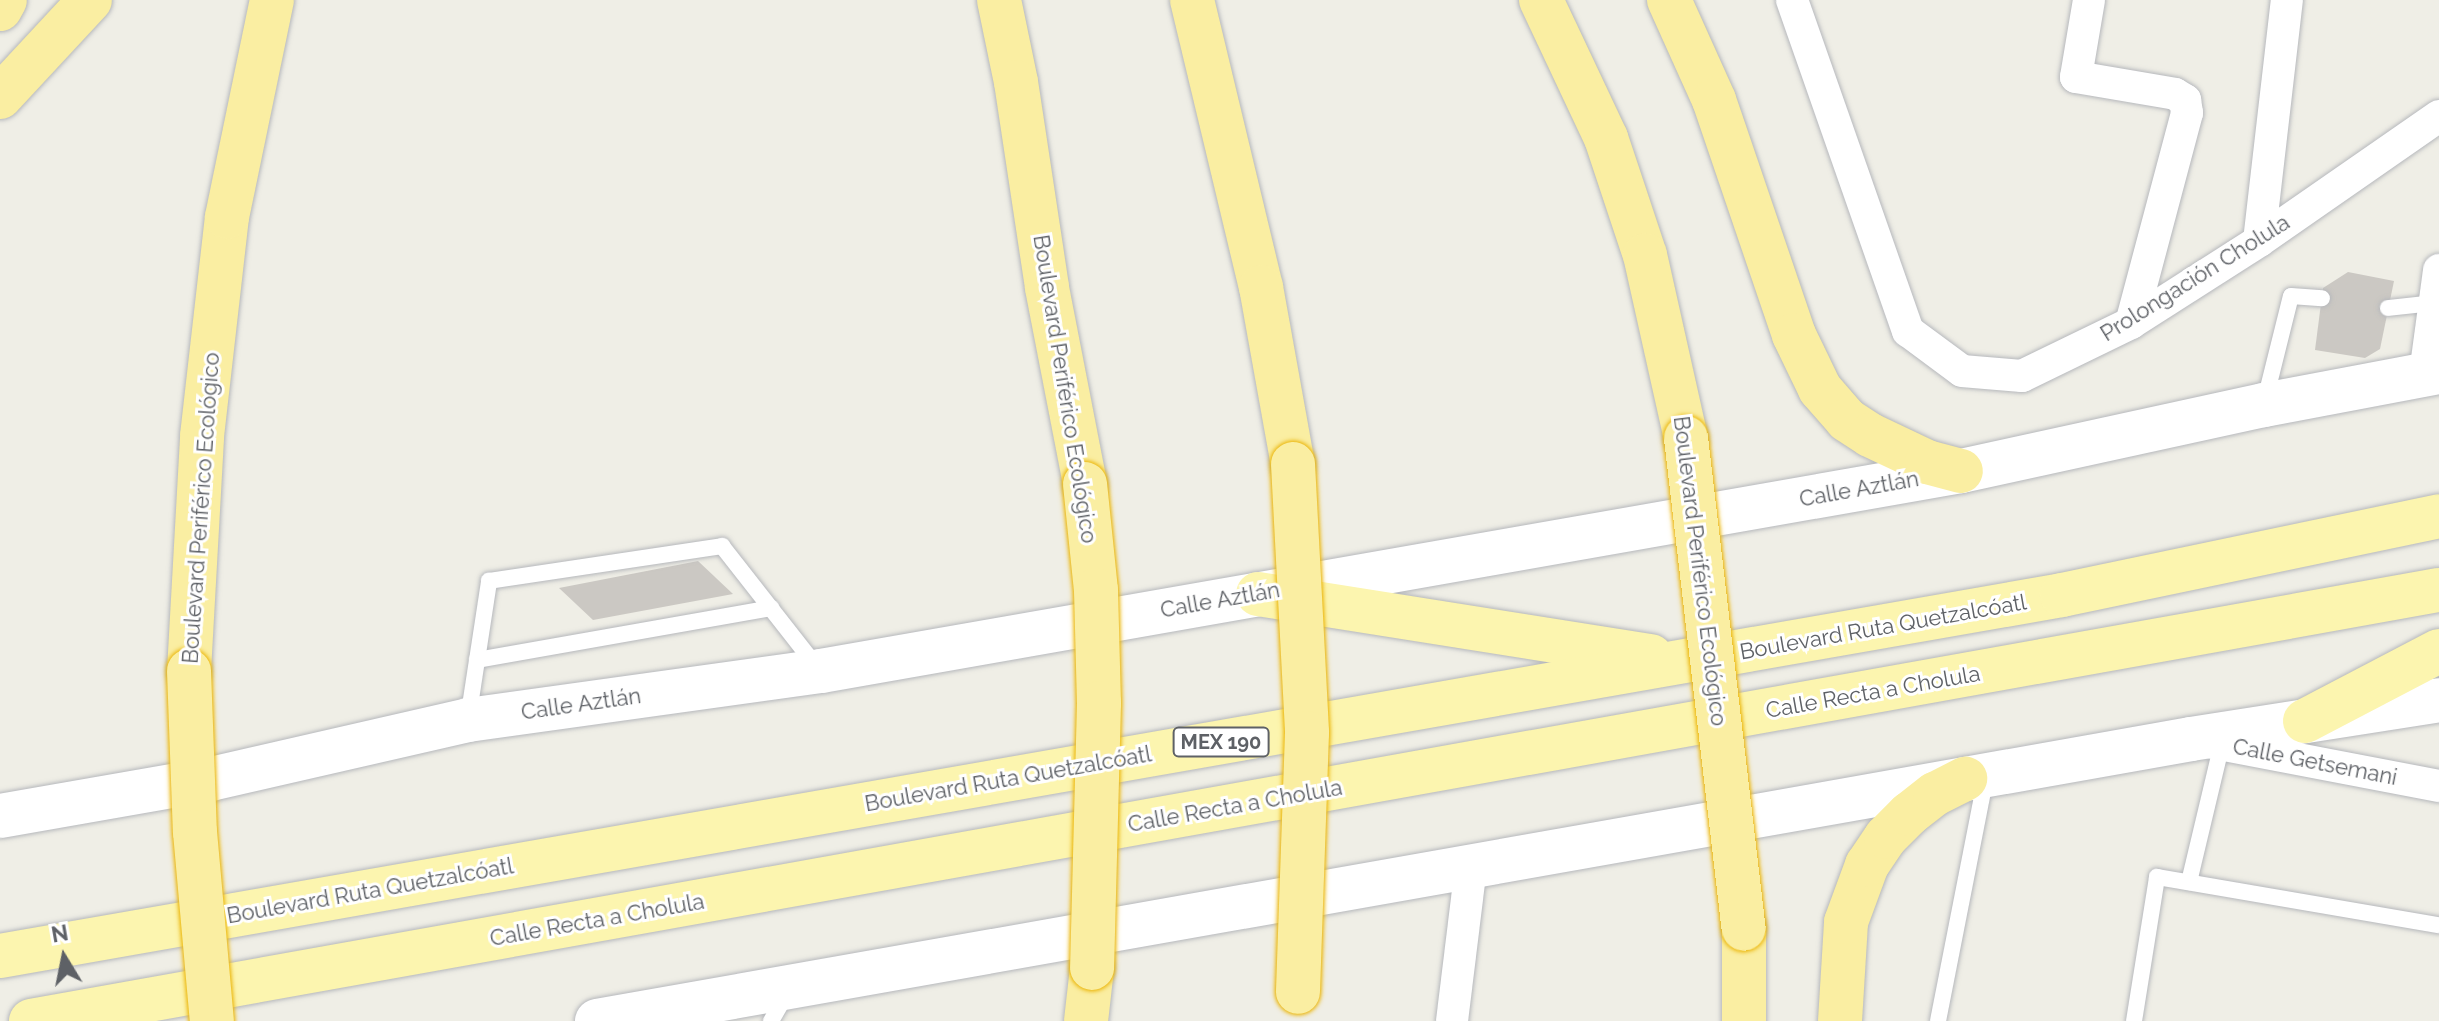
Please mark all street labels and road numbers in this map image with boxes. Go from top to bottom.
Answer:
street label: Prolongación Cholula [2096,209,2294,347]
street label: Boulevard Periférico Ecológico [1028,233,1102,545]
street label: Boulevard Periférico Ecológico [177,351,225,665]
street label: Boulevard Periférico Ecológico [1668,415,1732,727]
street label: Calle Aztlán [1797,465,1921,513]
street label: Calle Aztlán [1158,576,1282,624]
street label: Boulevard Ruta Quetzalcóatl [1738,589,2028,665]
street label: Calle Recta a Cholula [1764,660,1982,724]
street label: Calle Aztlán [519,682,643,726]
road number: MEX 190 [1171,726,1271,758]
street label: Calle Getsemani [2231,733,2399,791]
street label: Boulevard Ruta Quetzalcóatl [863,741,1153,817]
street label: Calle Recta a Cholula [1126,774,1344,838]
street label: Boulevard Ruta Quetzalcóatl [225,853,515,929]
street label: Calle Recta a Cholula [488,888,706,952]

